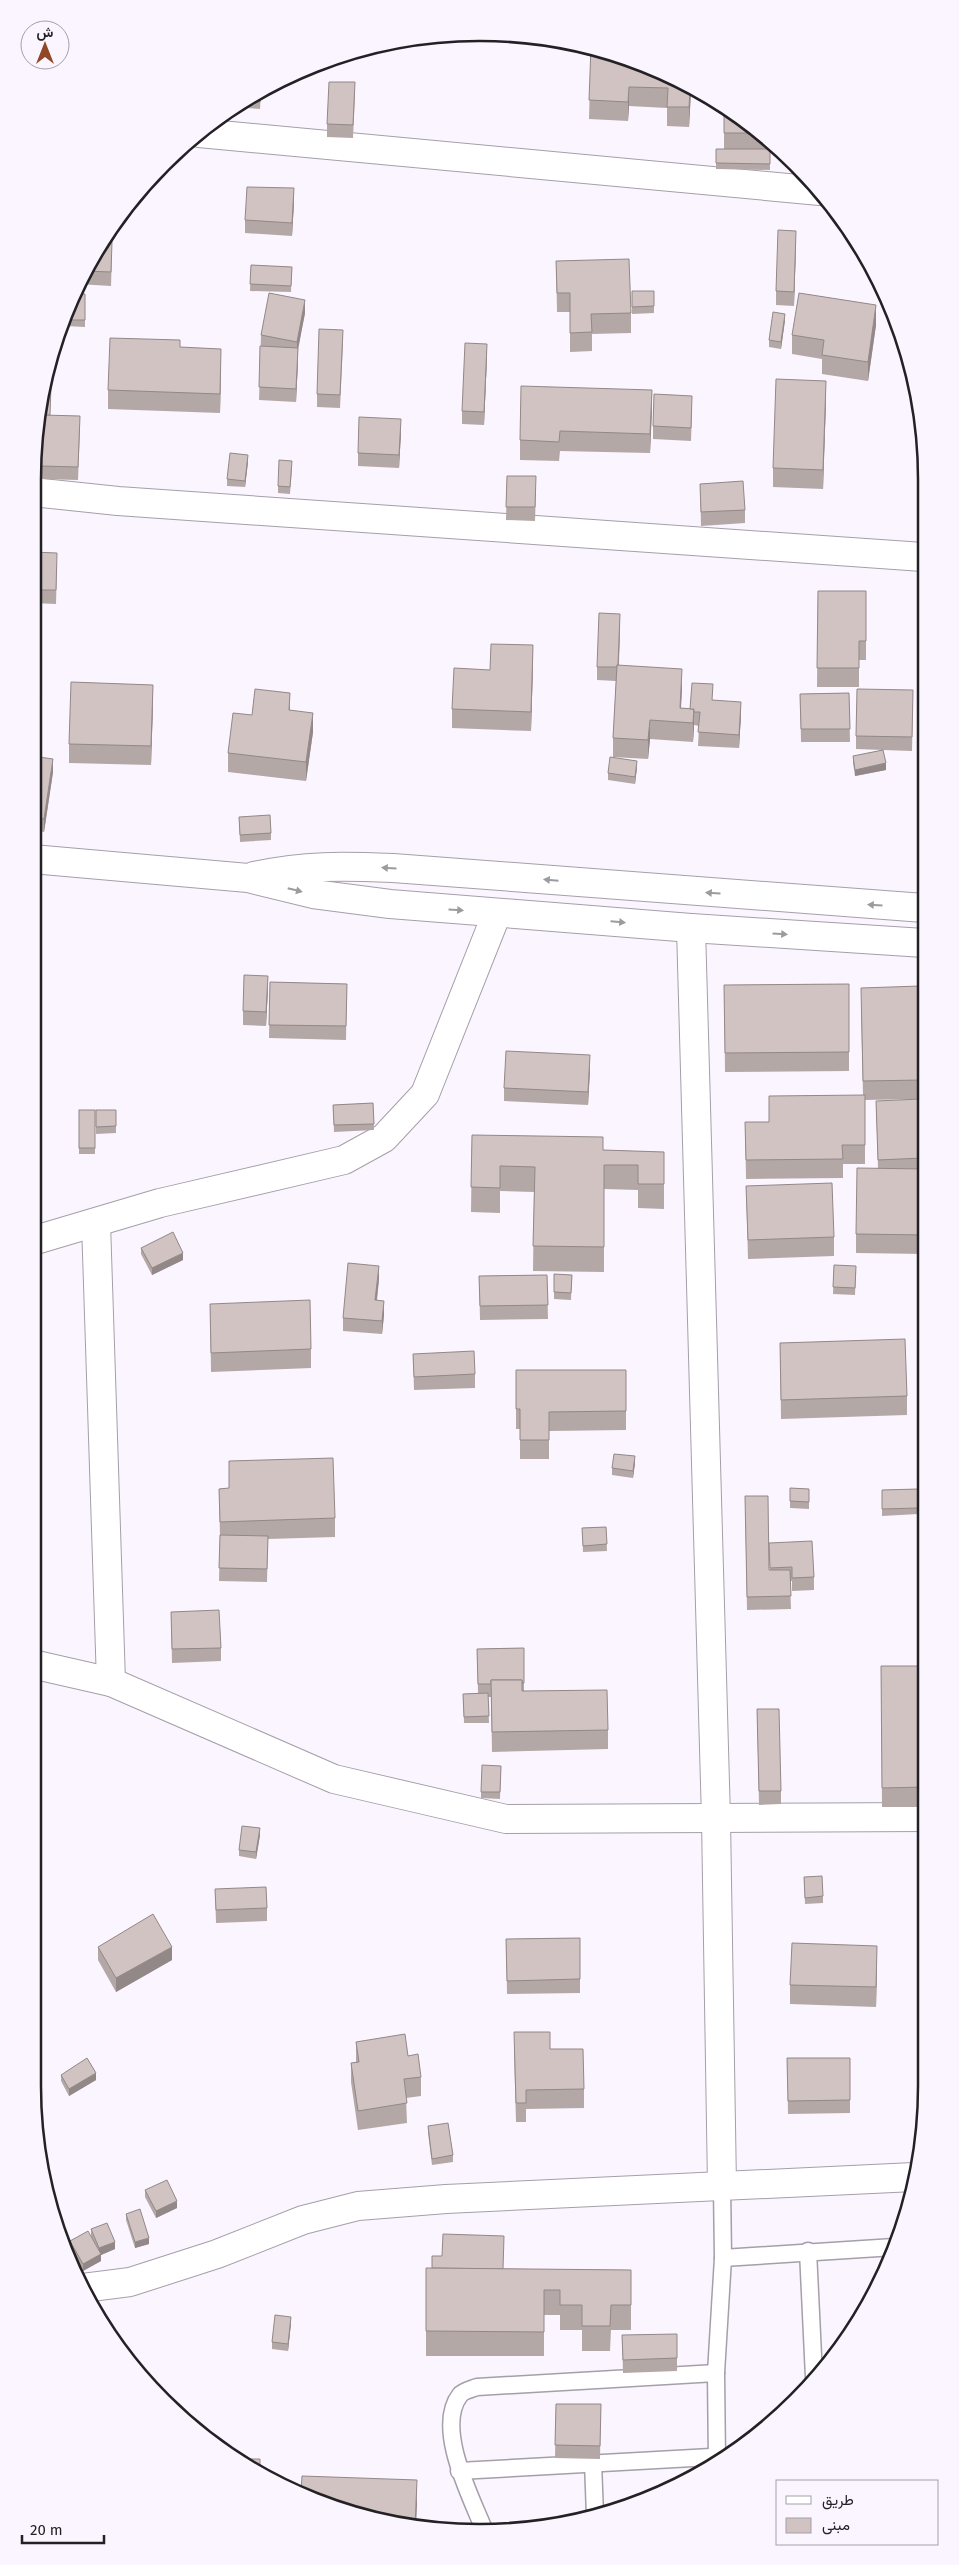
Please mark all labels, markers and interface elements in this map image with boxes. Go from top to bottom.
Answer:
north arrow [20,20,70,70]
text: ش [37,24,54,41]
one-way arrow [381,864,397,872]
one-way arrow [543,876,559,884]
one-way arrow [288,886,303,894]
one-way arrow [705,889,721,897]
one-way arrow [867,900,883,908]
one-way arrow [449,906,465,914]
one-way arrow [611,919,627,927]
one-way arrow [773,930,789,938]
legend [776,2480,939,2545]
text: طريق [822,2491,854,2510]
scale bar [22,2512,105,2544]
text: مبنى [822,2516,850,2535]
text: 20 m [30,2521,63,2539]

